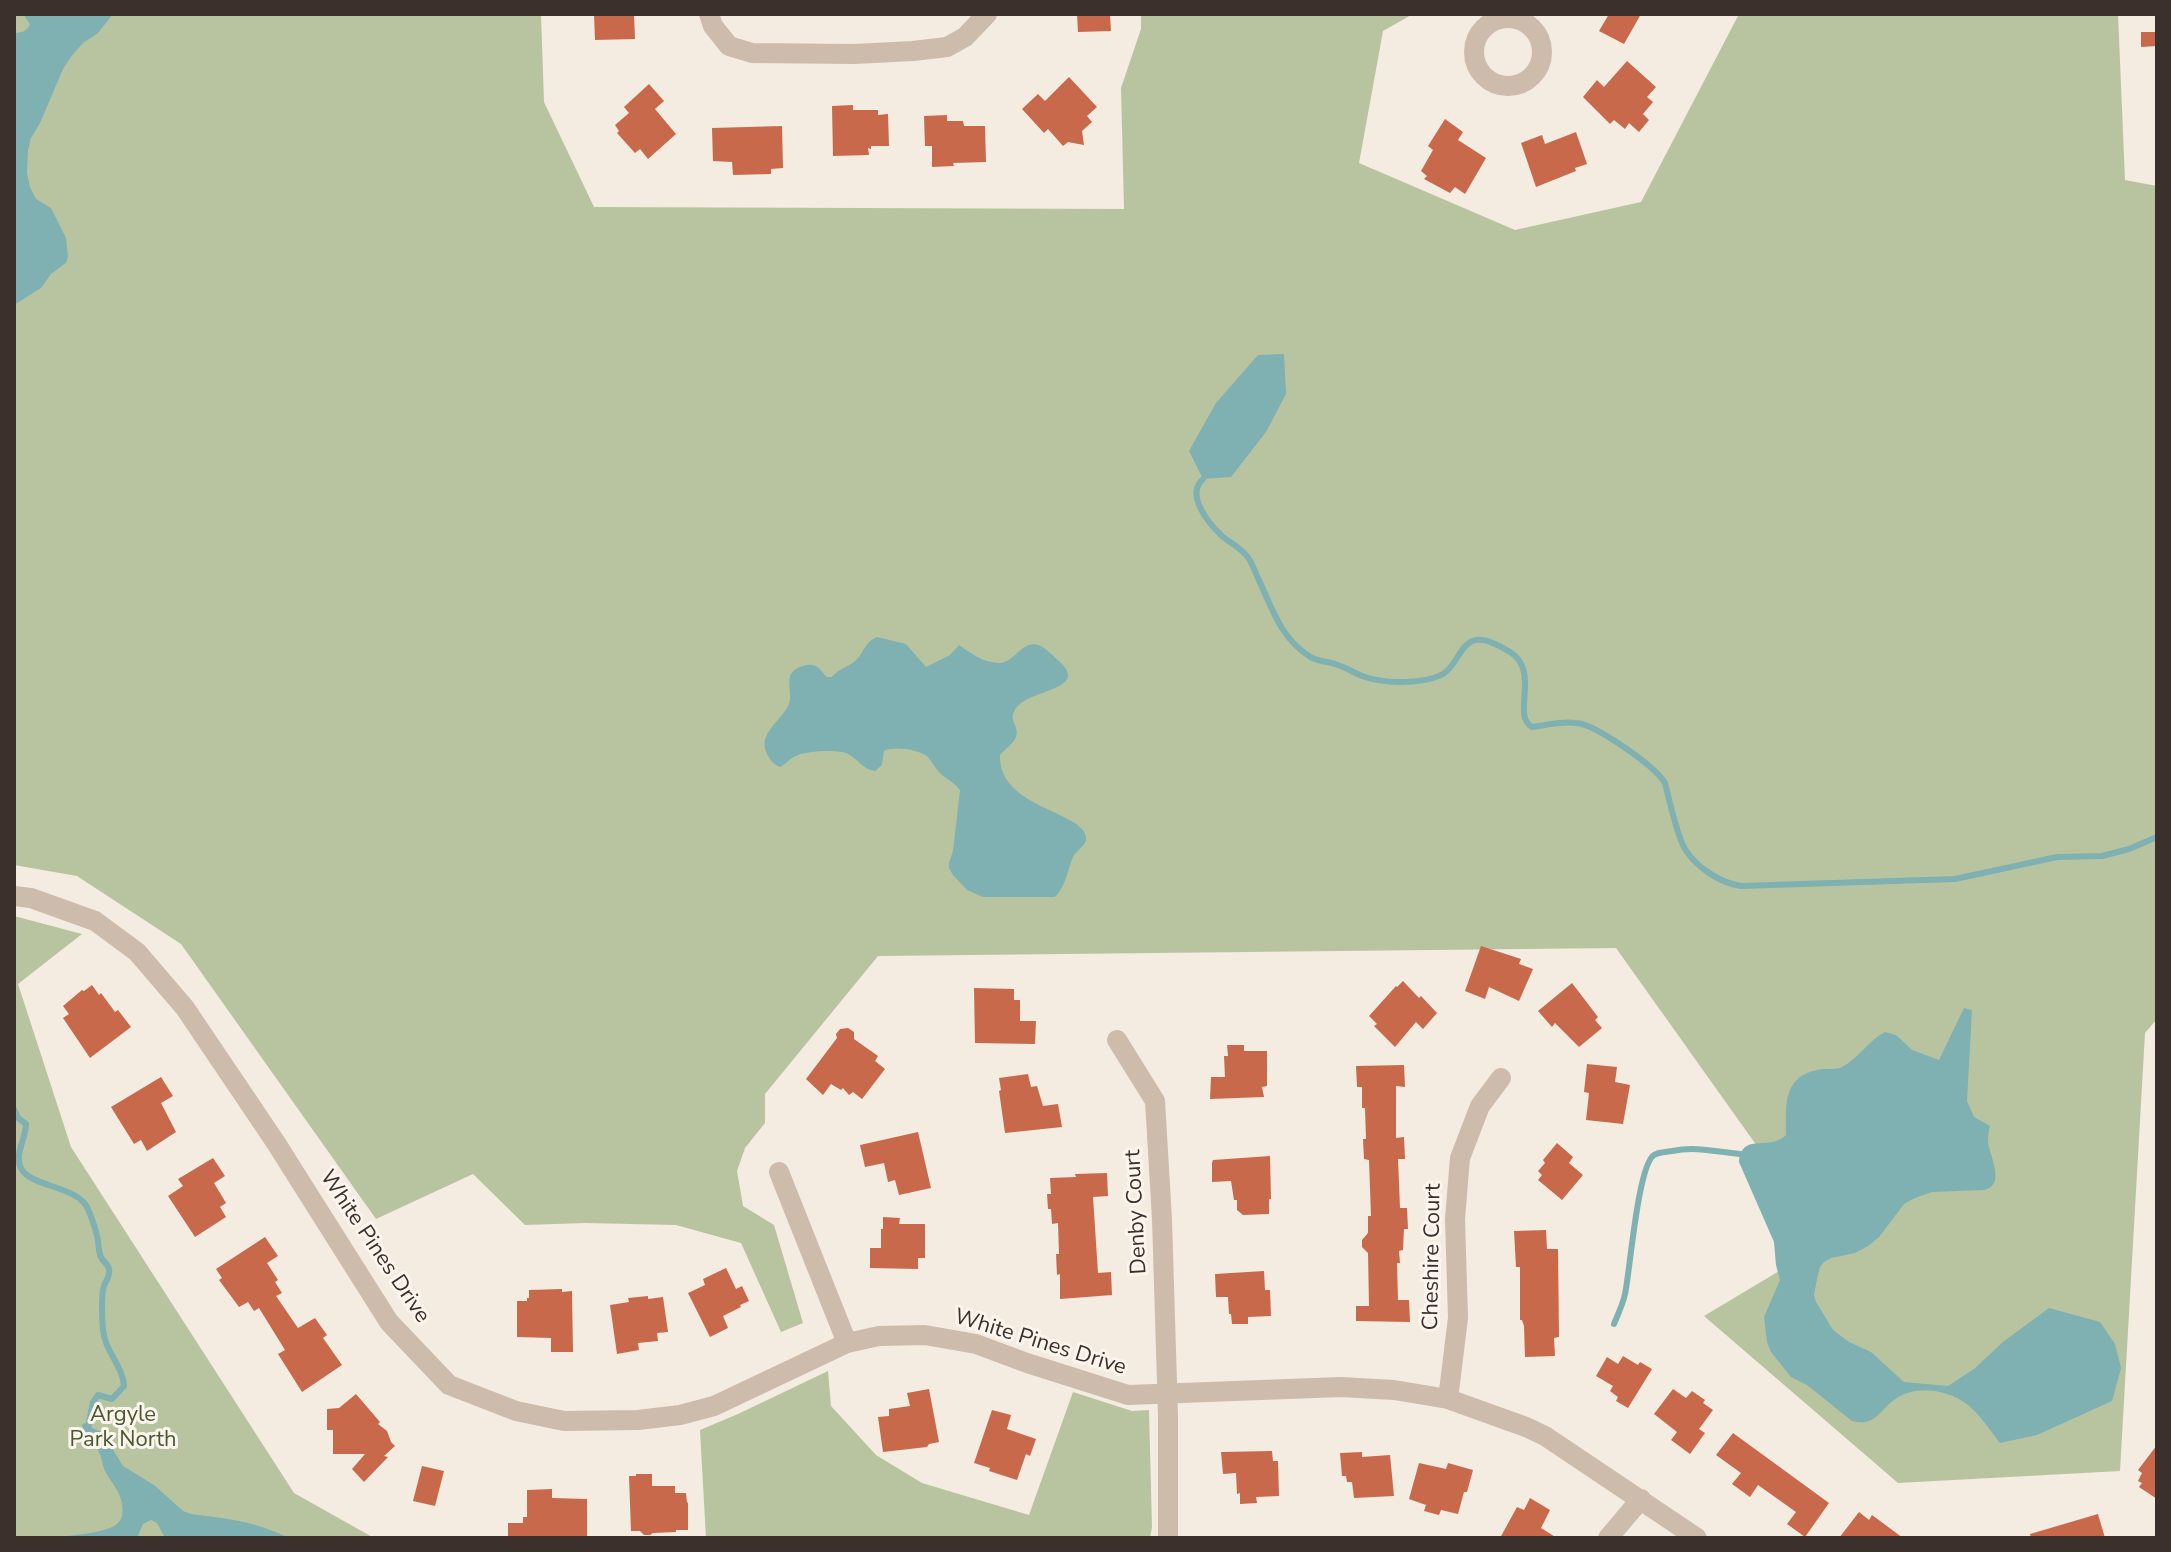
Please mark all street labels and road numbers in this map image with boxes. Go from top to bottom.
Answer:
street label: Denby Court [1121,1149,1153,1275]
street label: White Pines Drive [313,1166,435,1328]
street label: Cheshire Court [1419,1183,1447,1331]
street label: White Pines Drive [951,1304,1129,1382]

